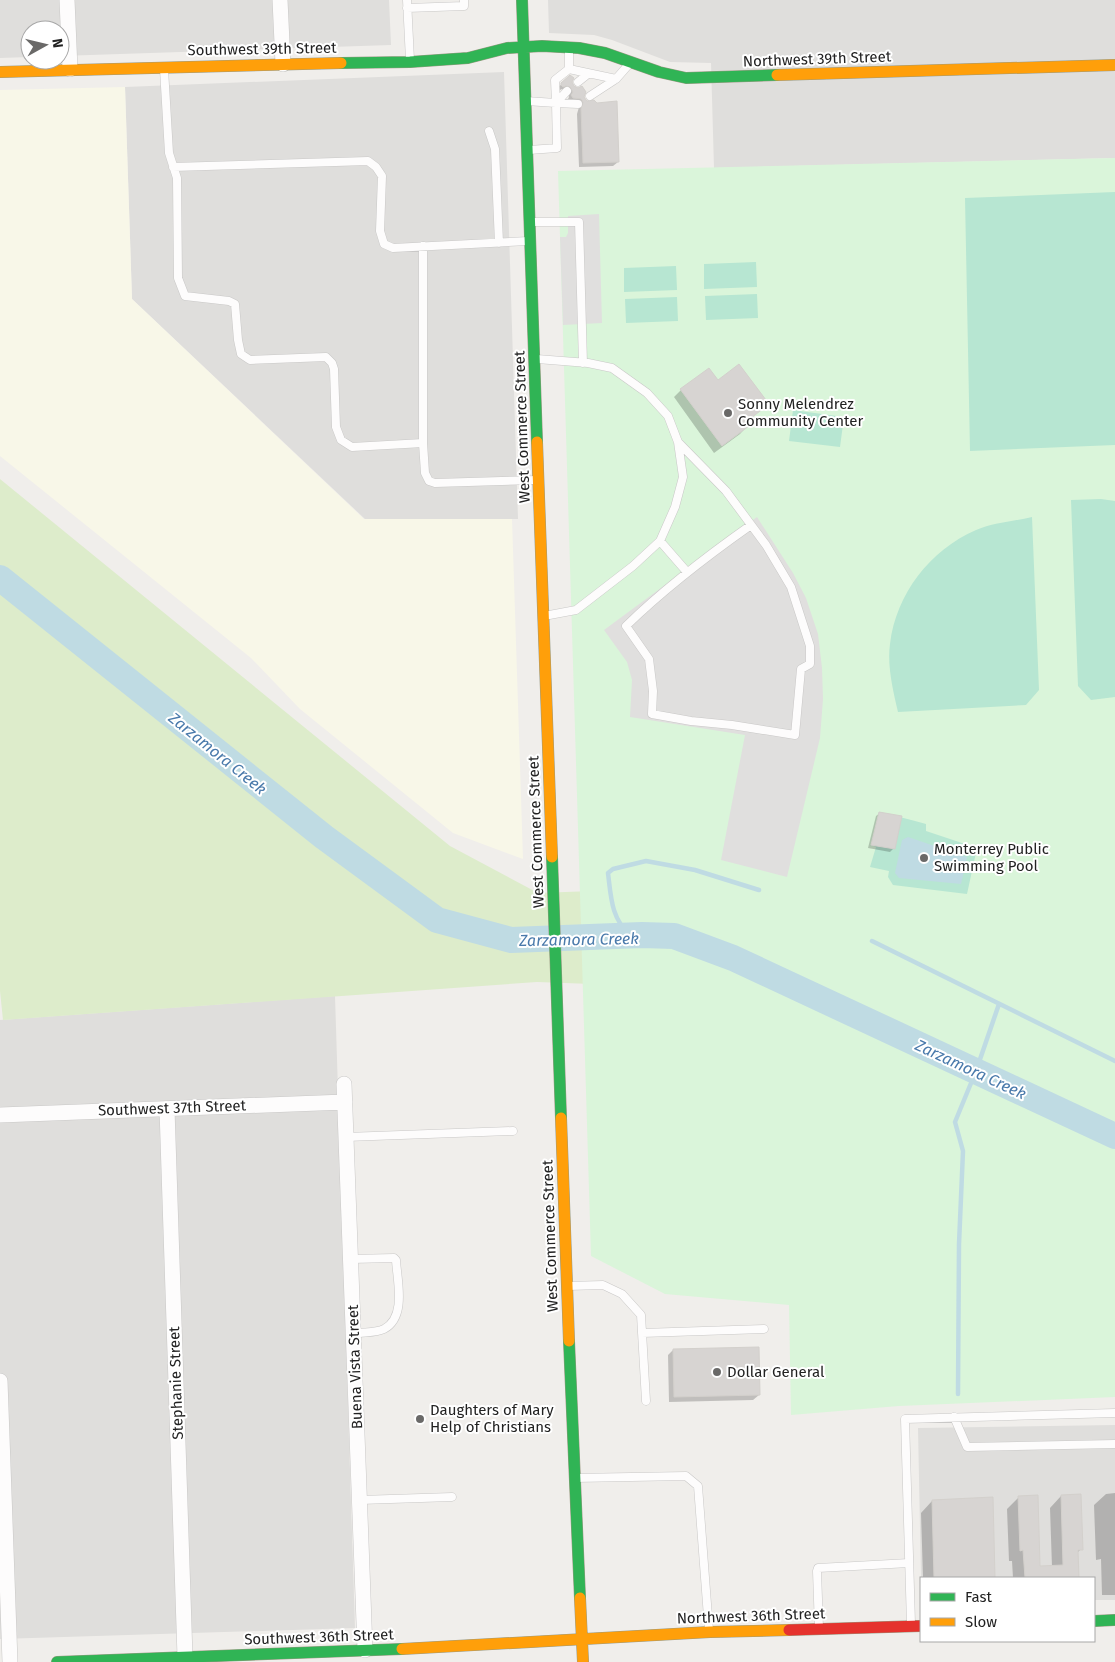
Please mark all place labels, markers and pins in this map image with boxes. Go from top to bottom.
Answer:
place label: Sonny Melendrez Community Center [738,395,863,430]
marker: Sonny Melendrez Community Center [722,407,734,419]
place label: Monterrey Public Swimming Pool [934,840,1049,875]
marker: Monterrey Public Swimming Pool [918,852,930,864]
place label: Dollar General [727,1363,825,1381]
marker: Dollar General [711,1366,723,1378]
place label: Daughters of Mary Help of Christians [430,1401,554,1436]
marker: Daughters of Mary Help of Christians [414,1413,426,1425]

